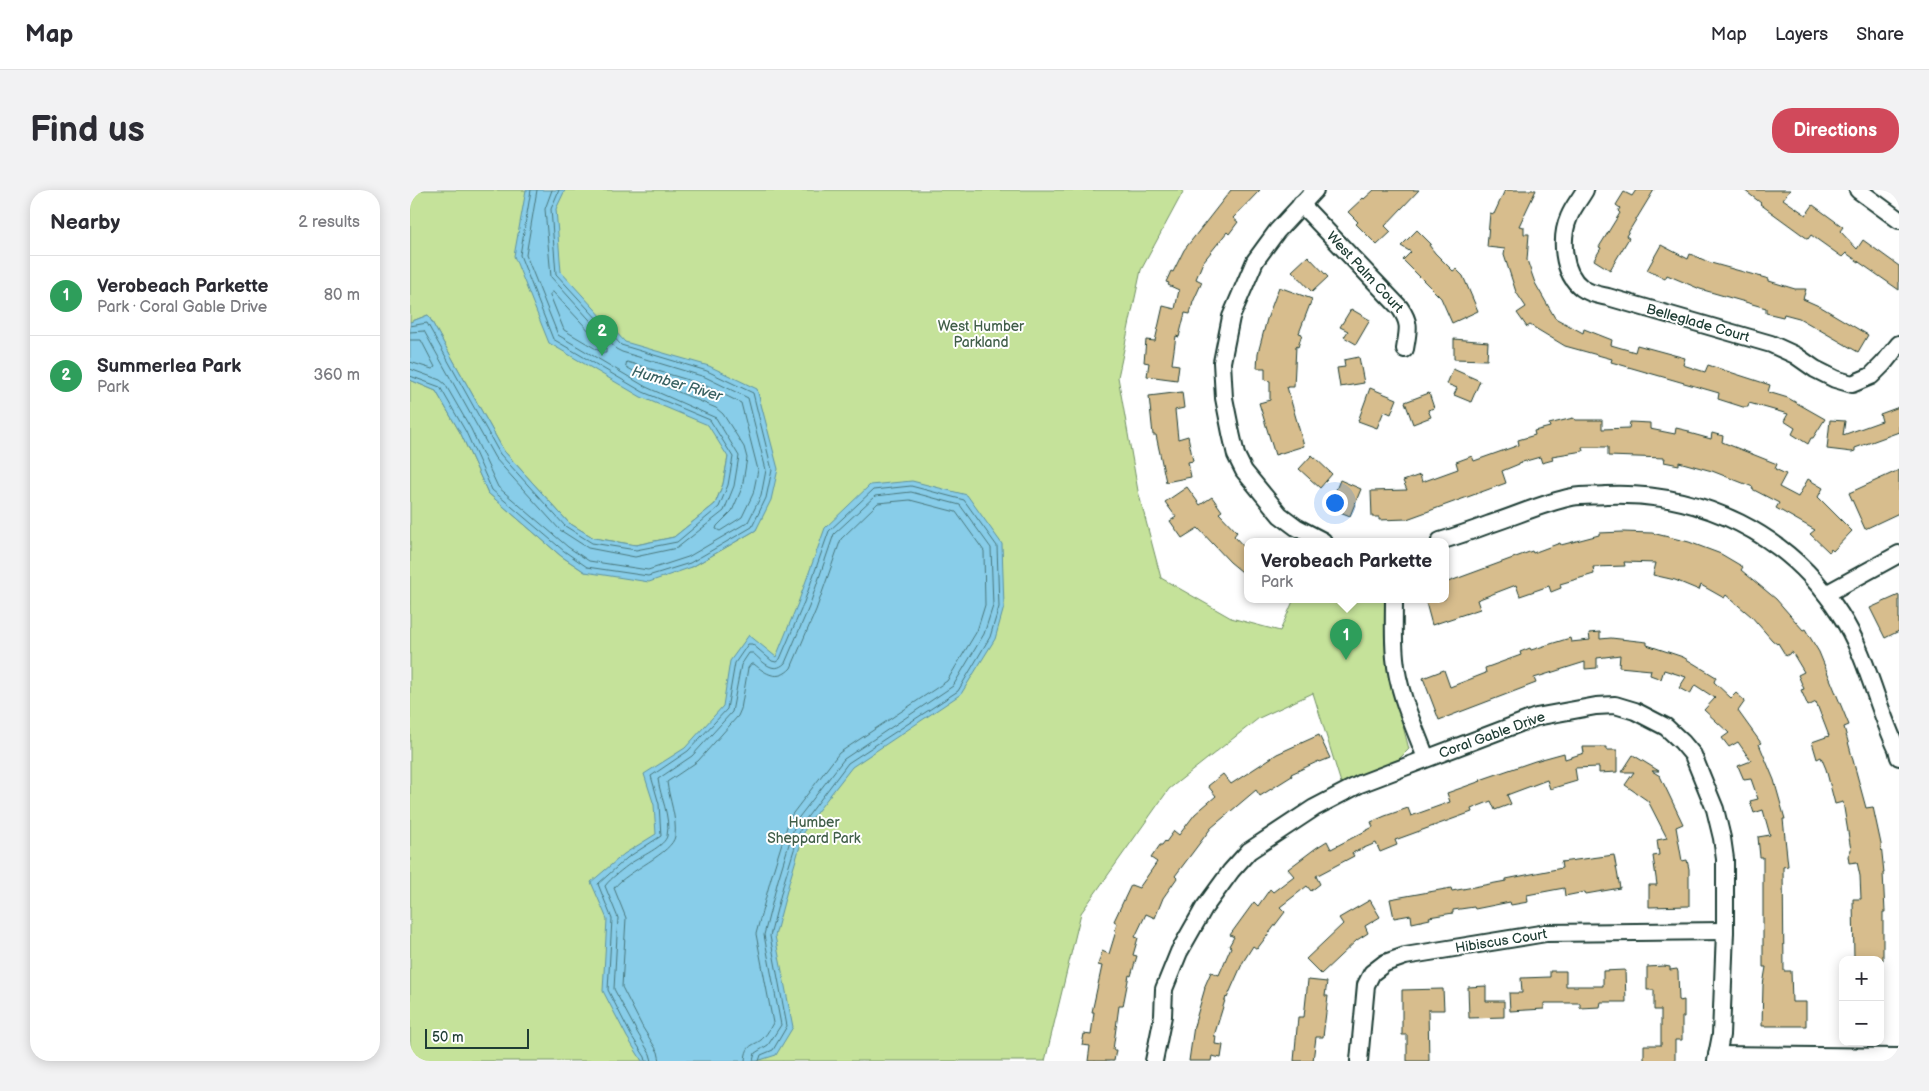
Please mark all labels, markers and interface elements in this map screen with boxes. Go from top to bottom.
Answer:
text: Map [25,20,73,49]
text: Map [1711,24,1747,45]
text: Layers [1775,24,1828,45]
text: Share [1856,24,1904,45]
button: Directions [1772,108,1899,153]
text: Find us [30,109,145,152]
text: Nearby [50,210,120,235]
text: 2 results [298,213,360,232]
street label: West Palm Court [1323,228,1407,317]
text: Verobeach Parkette [97,275,268,298]
text: 1 [63,286,69,305]
text: 80 m [324,286,360,305]
text: Park · Coral Gable Drive [97,298,267,317]
street label: Belleglade Court [1644,300,1752,346]
pin: 2 [586,315,618,356]
park label: West Humber Parkland [938,318,1025,351]
text: Summerlea Park [97,355,241,378]
water label: Humber River [630,362,726,406]
text: 2 [61,366,71,385]
text: 360 m [313,366,360,385]
text: Park [97,378,129,397]
your location [1322,490,1348,516]
popup [1244,538,1449,603]
text: Verobeach Parkette [1261,550,1432,573]
text: Park [1261,573,1293,592]
pin: 1 [1330,619,1362,660]
street label: Coral Gable Drive [1437,708,1547,762]
park label: Humber Sheppard Park [767,814,861,847]
street label: Hibiscus Court [1454,925,1549,957]
map controls [1839,956,1884,1046]
button: + [1839,956,1884,1001]
button: − [1839,1001,1884,1046]
scale bar [425,1026,529,1049]
text: 50 m [432,1029,464,1046]

